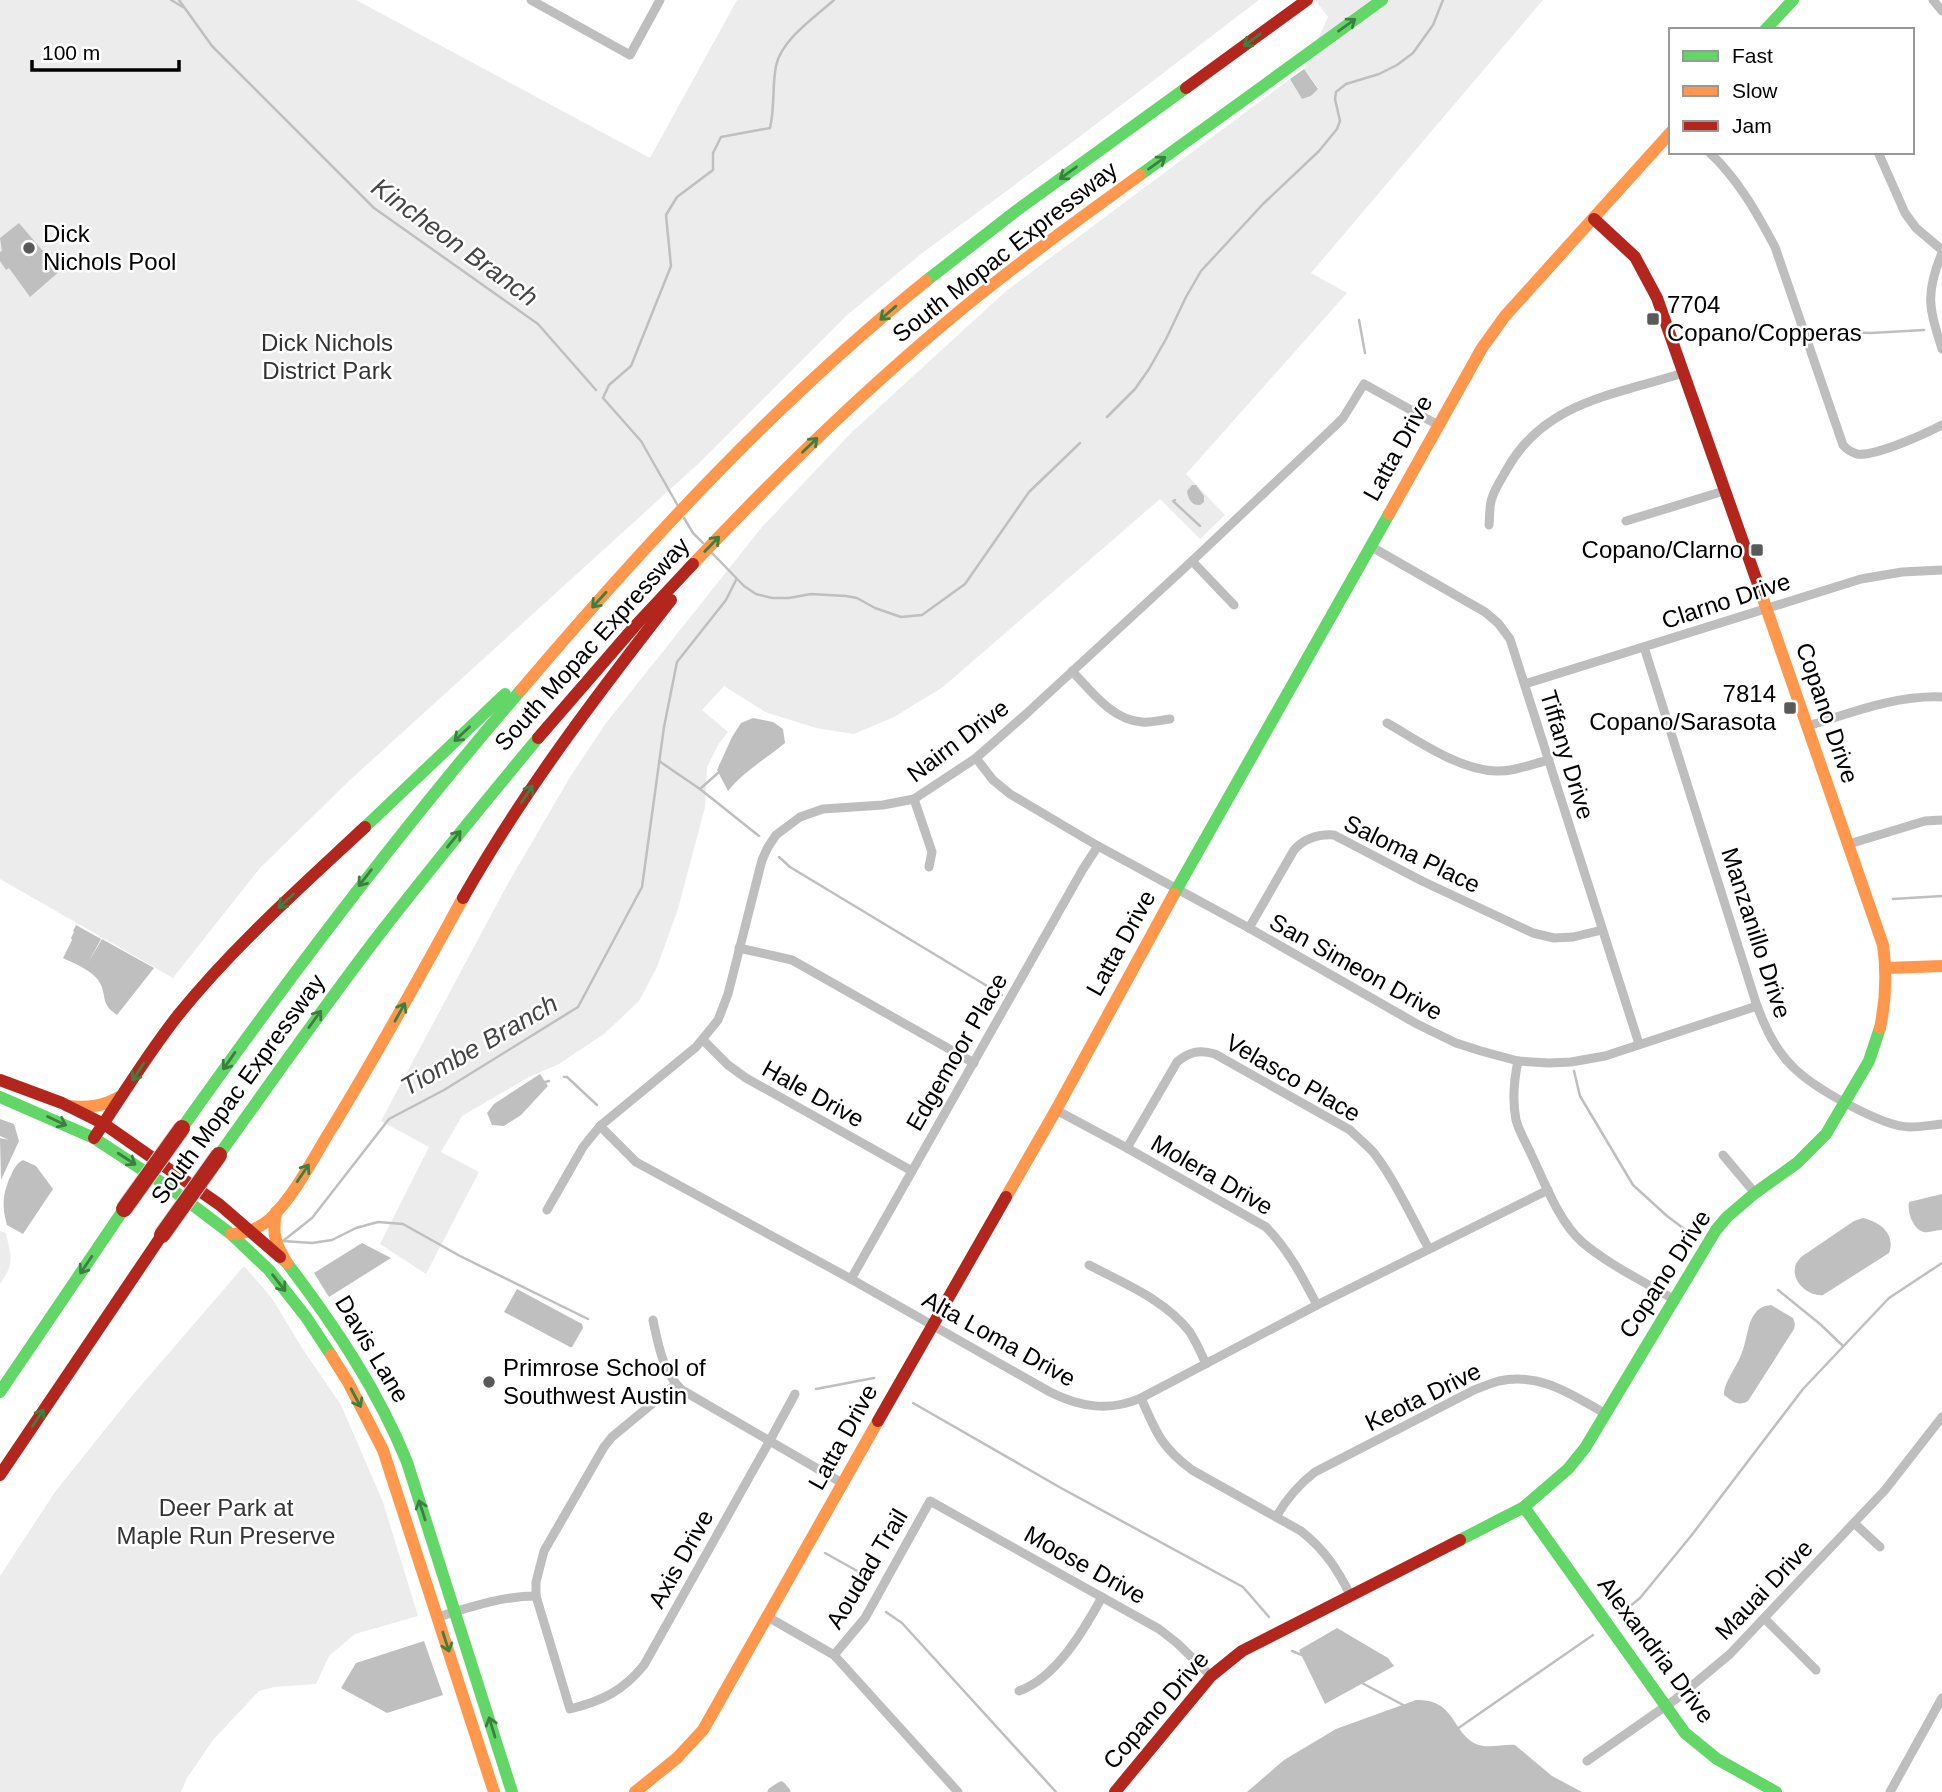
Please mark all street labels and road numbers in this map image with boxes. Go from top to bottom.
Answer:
street label: South Mopac Expressway [887,156,1122,348]
street label: Latta Drive [1358,390,1438,505]
street label: South Mopac Expressway [489,532,694,756]
street label: Clarno Drive [1658,567,1793,634]
street label: Copano Drive [1791,639,1864,787]
street label: Tiffany Drive [1535,687,1600,823]
street label: Nairn Drive [902,694,1014,788]
street label: Saloma Place [1340,809,1485,898]
street label: Manzanillo Drive [1716,844,1797,1021]
street label: Latta Drive [1081,885,1161,1000]
street label: San Simeon Drive [1265,908,1447,1025]
street label: Edgemoor Place [901,968,1013,1135]
street label: South Mopac Expressway [145,969,330,1209]
street label: Velasco Place [1221,1028,1365,1127]
street label: Hale Drive [758,1055,869,1133]
street label: Molera Drive [1147,1129,1278,1220]
street label: Copano Drive [1613,1205,1716,1343]
street label: Alta Loma Drive [918,1285,1080,1392]
street label: Davis Lane [330,1290,415,1407]
street label: Keota Drive [1361,1357,1485,1436]
street label: Latta Drive [803,1379,883,1494]
street label: Aoudad Trail [820,1504,913,1633]
street label: Axis Drive [643,1505,719,1613]
street label: Moose Drive [1020,1520,1151,1609]
street label: Mauai Drive [1709,1534,1818,1645]
street label: Alexandria Drive [1593,1571,1720,1728]
street label: Copano Drive [1097,1645,1214,1774]

